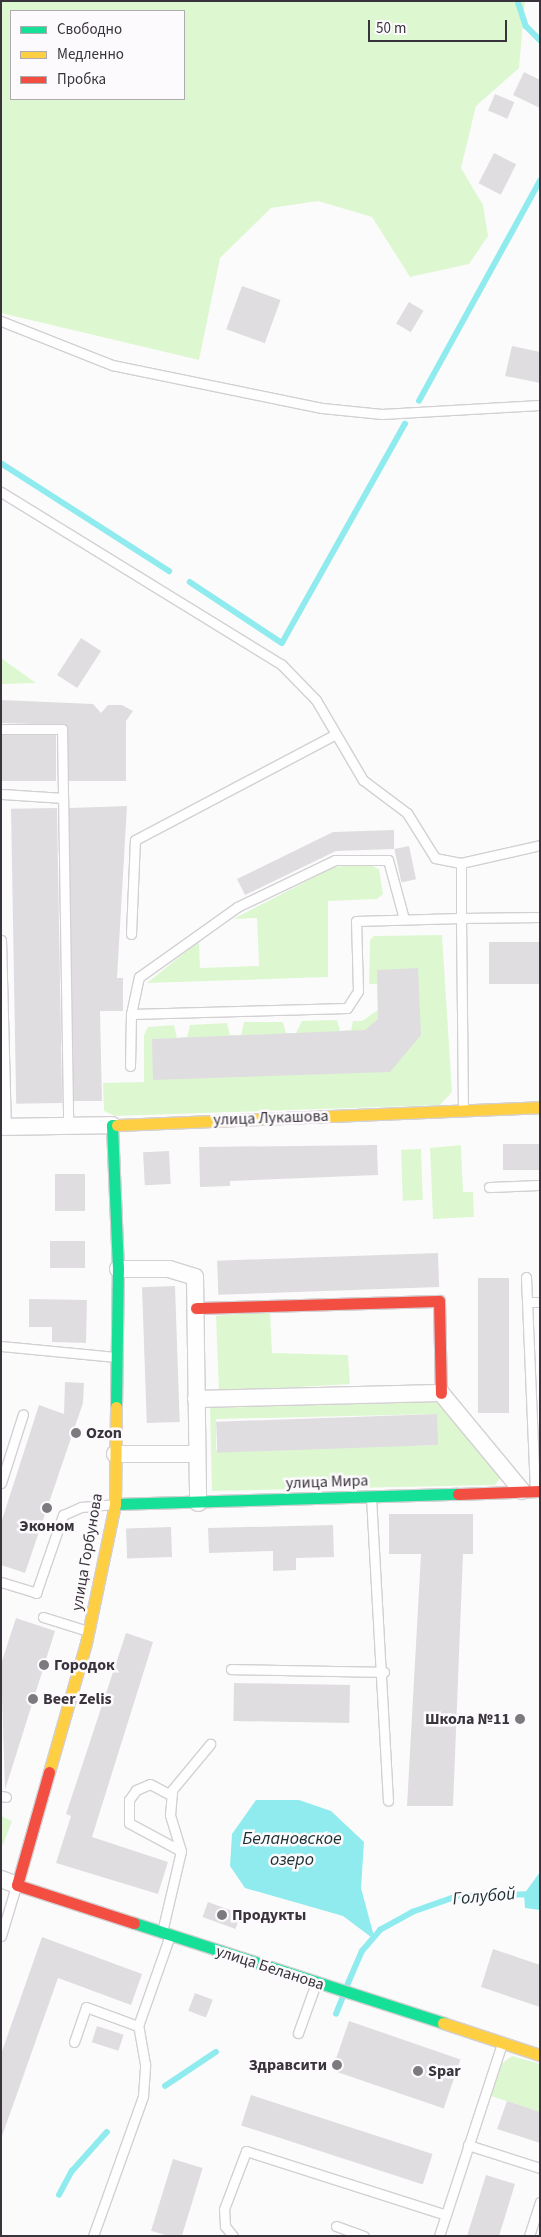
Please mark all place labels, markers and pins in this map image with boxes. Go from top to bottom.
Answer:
place label: Ozon [86,1423,122,1443]
marker: Ozon [70,1427,82,1439]
marker: Эконом [41,1502,53,1514]
place label: Эконом [19,1516,75,1536]
place label: Городок [54,1655,115,1675]
marker: Городок [38,1659,50,1671]
place label: Beer Zelis [43,1689,112,1709]
marker: Beer Zelis [27,1693,39,1705]
place label: Школа №11 [425,1709,510,1729]
marker: Школа №11 [514,1713,526,1725]
place label: Продукты [232,1905,306,1925]
marker: Продукты [216,1909,228,1921]
place label: Здравсити [249,2055,327,2075]
marker: Здравсити [331,2059,343,2071]
place label: Spar [428,2061,461,2081]
marker: Spar [412,2065,424,2077]

